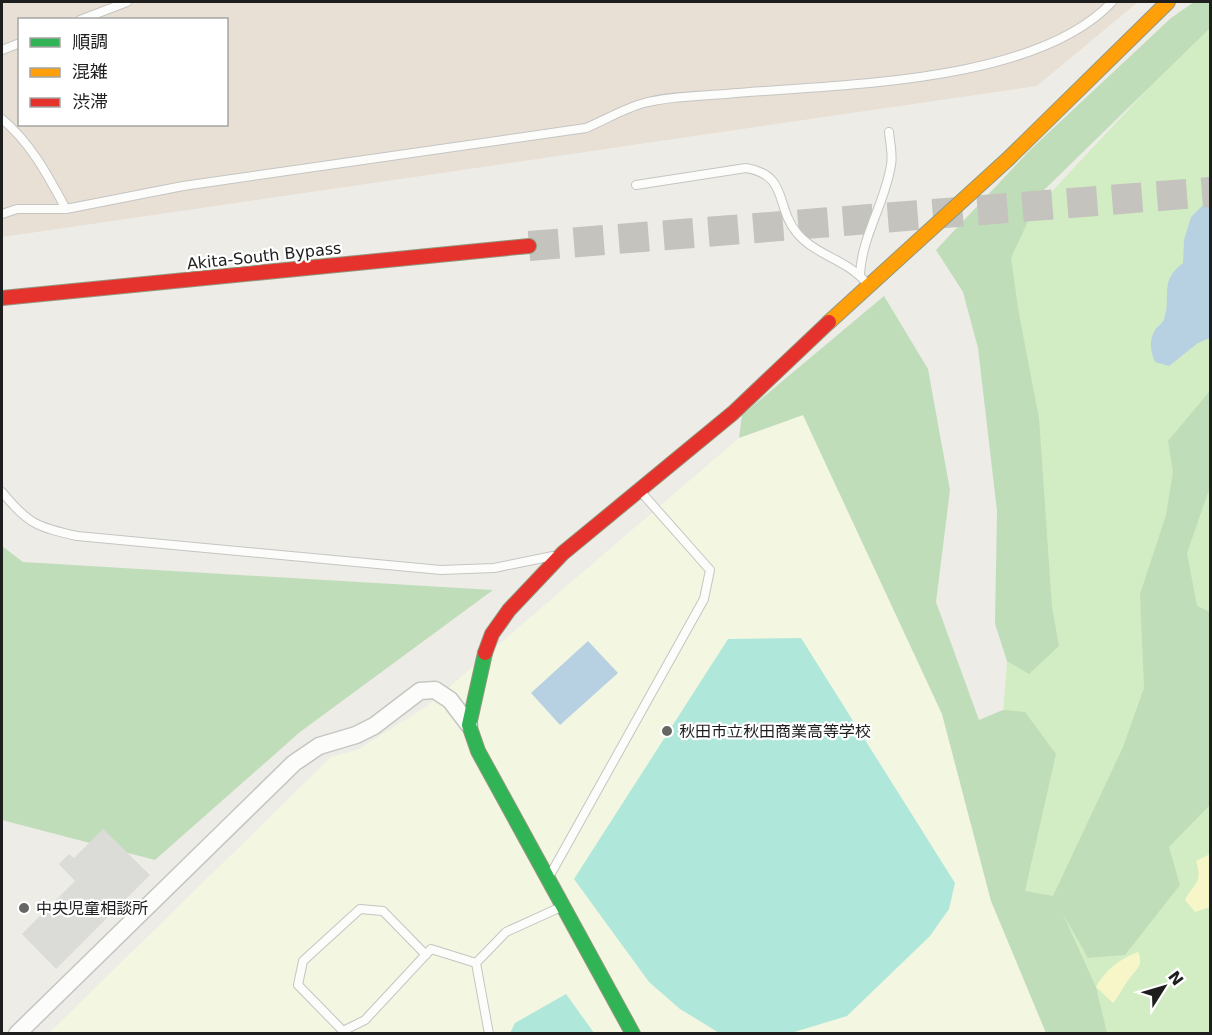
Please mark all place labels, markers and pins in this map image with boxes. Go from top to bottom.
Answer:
place label: 秋田市立秋田商業高等学校 [679,722,871,741]
marker: 秋田市立秋田商業高等学校 [660,724,674,738]
place label: 中央児童相談所 [36,899,148,918]
marker: 中央児童相談所 [17,901,31,915]

